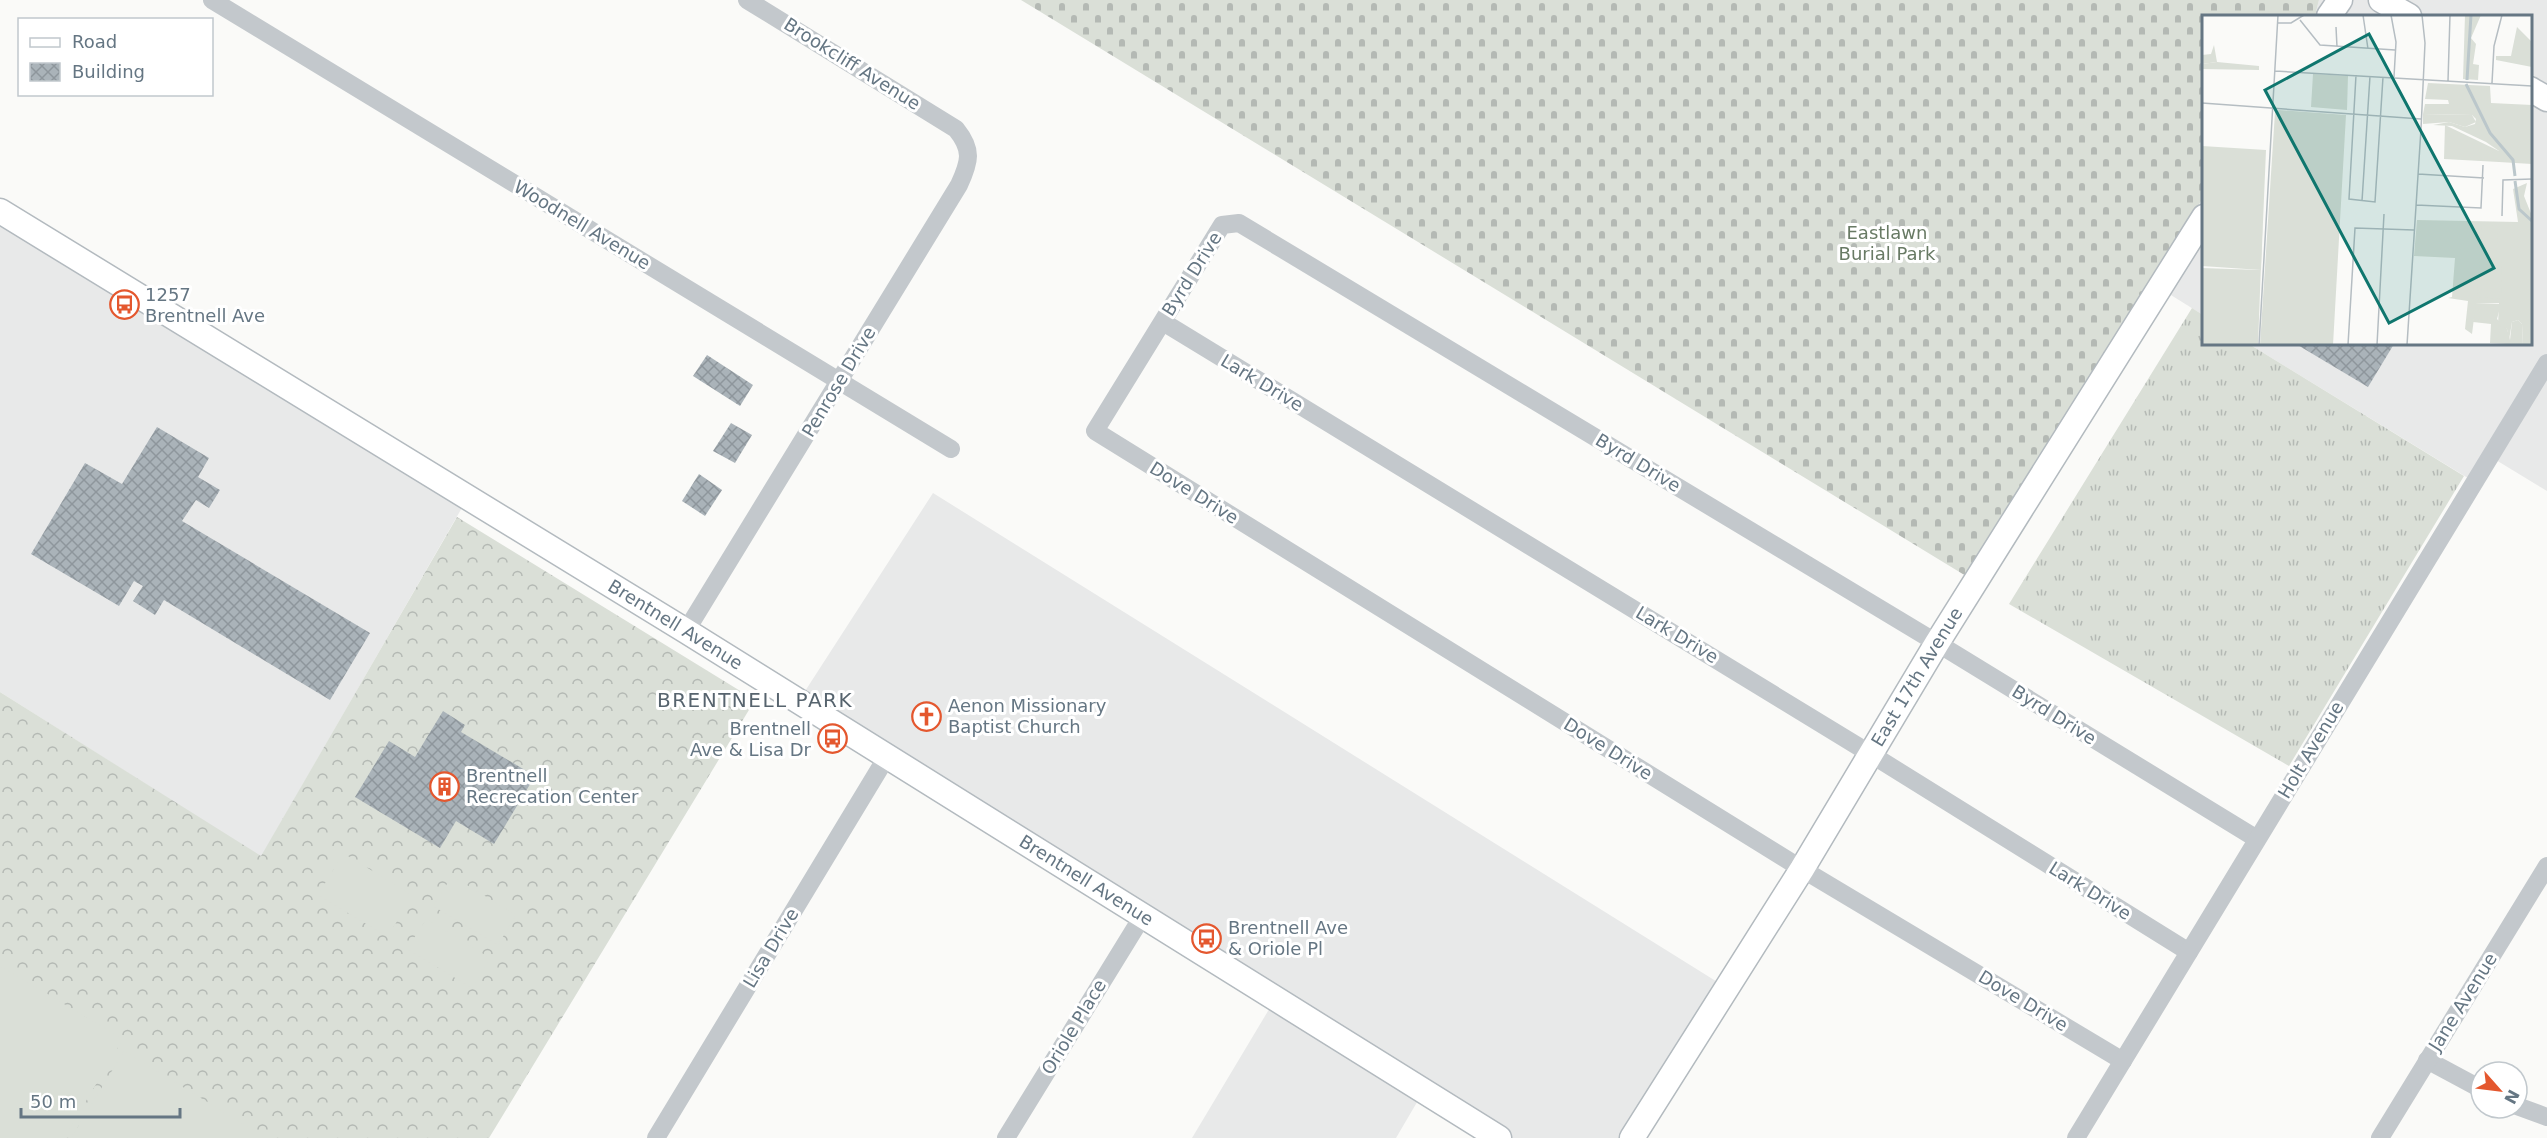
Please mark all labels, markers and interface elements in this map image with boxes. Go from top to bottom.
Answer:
street label: Brookcliff Avenue [780,13,924,114]
inset map [2202,15,2532,345]
legend [18,18,213,96]
text: Road [72,31,117,52]
text: Building [72,61,145,82]
street label: Woodnell Avenue [510,176,654,274]
park label: Eastlawn Burial Park [1839,222,1936,264]
street label: Byrd Drive [1157,228,1226,320]
place label: 1257 Brentnell Ave [145,284,265,326]
bus stop icon: 1257 Brentnell Ave [108,289,140,321]
street label: Penrose Drive [797,323,880,441]
street label: Lark Drive [1217,350,1307,415]
street label: Byrd Drive [1592,429,1684,496]
street label: Dove Drive [1146,457,1242,528]
street label: Brentnell Avenue [605,575,747,674]
street label: Lark Drive [1632,602,1722,667]
street label: East 17th Avenue [1867,603,1967,750]
street label: Byrd Drive [2008,680,2100,749]
district label: BRENTNELL PARK [657,688,853,712]
place label: Aenon Missionary Baptist Church [948,695,1107,737]
street label: Holt Avenue [2273,698,2348,802]
church icon: Aenon Missionary Baptist Church [911,700,943,732]
street label: Dove Drive [1560,713,1656,784]
place label: Brentnell Ave & Lisa Dr [690,718,812,760]
bus stop icon: Brentnell Ave & Lisa Dr [816,723,848,755]
place label: Brentnell Recrecation Center [466,765,639,807]
building icon: Brentnell Recrecation Center [429,770,461,802]
street label: Brentnell Avenue [1016,830,1157,930]
street label: Lark Drive [2045,857,2135,924]
street label: Lisa Drive [739,904,803,991]
place label: Brentnell Ave & Oriole Pl [1228,917,1348,959]
bus stop icon: Brentnell Ave & Oriole Pl [1191,922,1223,954]
street label: Jane Avenue [2424,949,2501,1055]
street label: Dove Drive [1975,966,2072,1035]
street label: Oriole Place [1037,975,1110,1078]
north arrow [2469,1060,2529,1120]
scale bar [21,1081,180,1119]
text: N [2500,1086,2523,1107]
text: 50 m [30,1091,76,1112]

